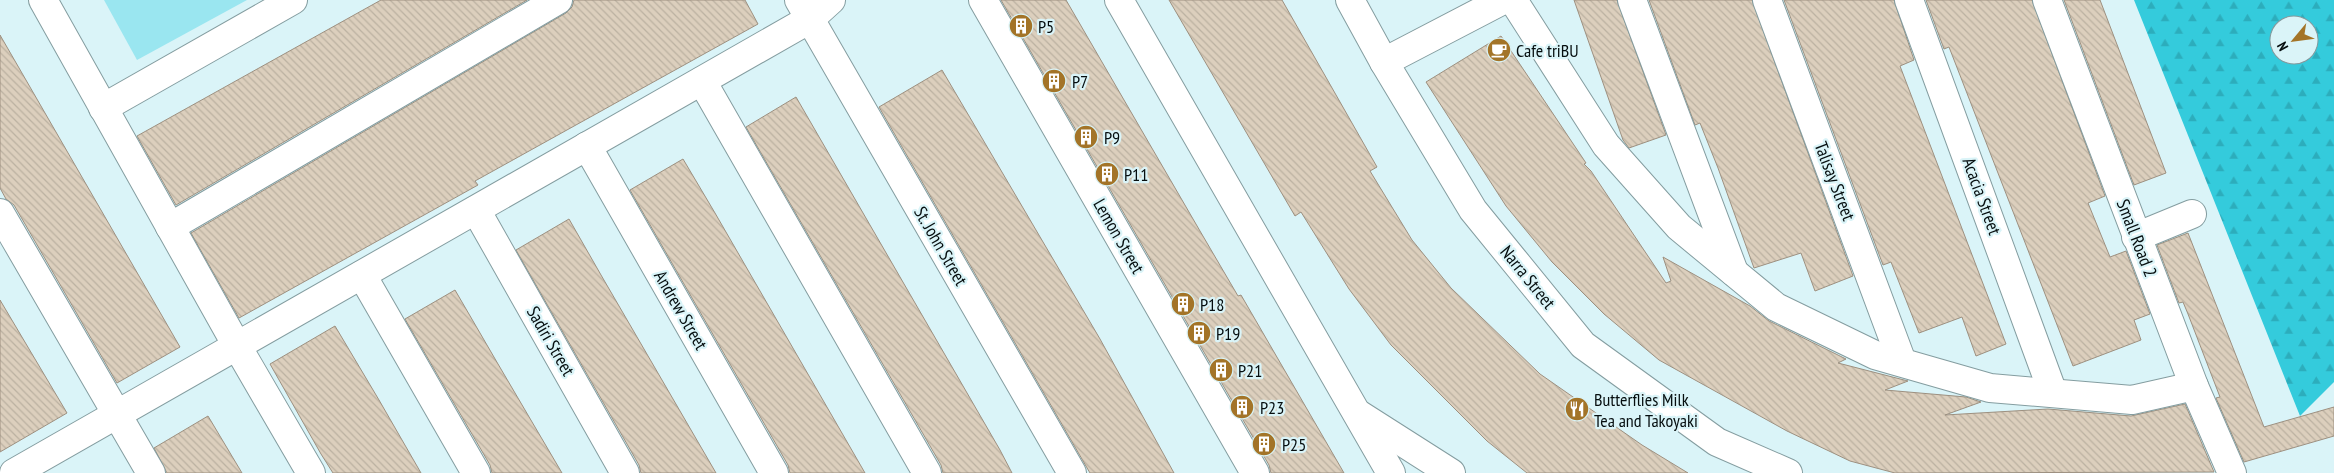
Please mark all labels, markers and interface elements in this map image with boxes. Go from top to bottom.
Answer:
building icon: P5 [1008,13,1034,39]
place label: P5 [1038,15,1054,38]
north arrow [2269,15,2319,65]
cafe icon: Cafe triBU [1486,37,1512,63]
place label: Cafe triBU [1516,39,1579,62]
text: N [2273,39,2292,54]
building icon: P7 [1041,68,1067,94]
place label: P7 [1072,70,1088,93]
building icon: P9 [1073,124,1099,150]
place label: P9 [1104,126,1120,149]
street label: Talisay Street [1809,138,1861,224]
street label: Acacia Street [1957,154,2007,238]
building icon: P11 [1094,161,1120,187]
place label: P11 [1124,163,1148,186]
street label: Lemon Street [1088,194,1150,278]
street label: Small Road 2 [2112,196,2162,280]
street label: St. John Street [909,202,973,290]
street label: Narra Street [1495,241,1561,313]
street label: Andrew Street [649,266,713,354]
building icon: P18 [1170,291,1196,317]
place label: P18 [1200,293,1224,316]
street label: Sadiri Street [522,302,580,380]
building icon: P19 [1186,320,1212,346]
place label: P19 [1216,322,1240,345]
building icon: P21 [1208,357,1234,383]
place label: P21 [1238,359,1262,382]
place label: Butterflies Milk Tea and Takoyaki [1594,388,1698,432]
building icon: P23 [1229,394,1255,420]
place label: P23 [1260,396,1284,419]
restaurant icon: Butterflies Milk Tea and Takoyaki [1564,396,1590,422]
building icon: P25 [1251,431,1277,457]
place label: P25 [1282,433,1306,456]

